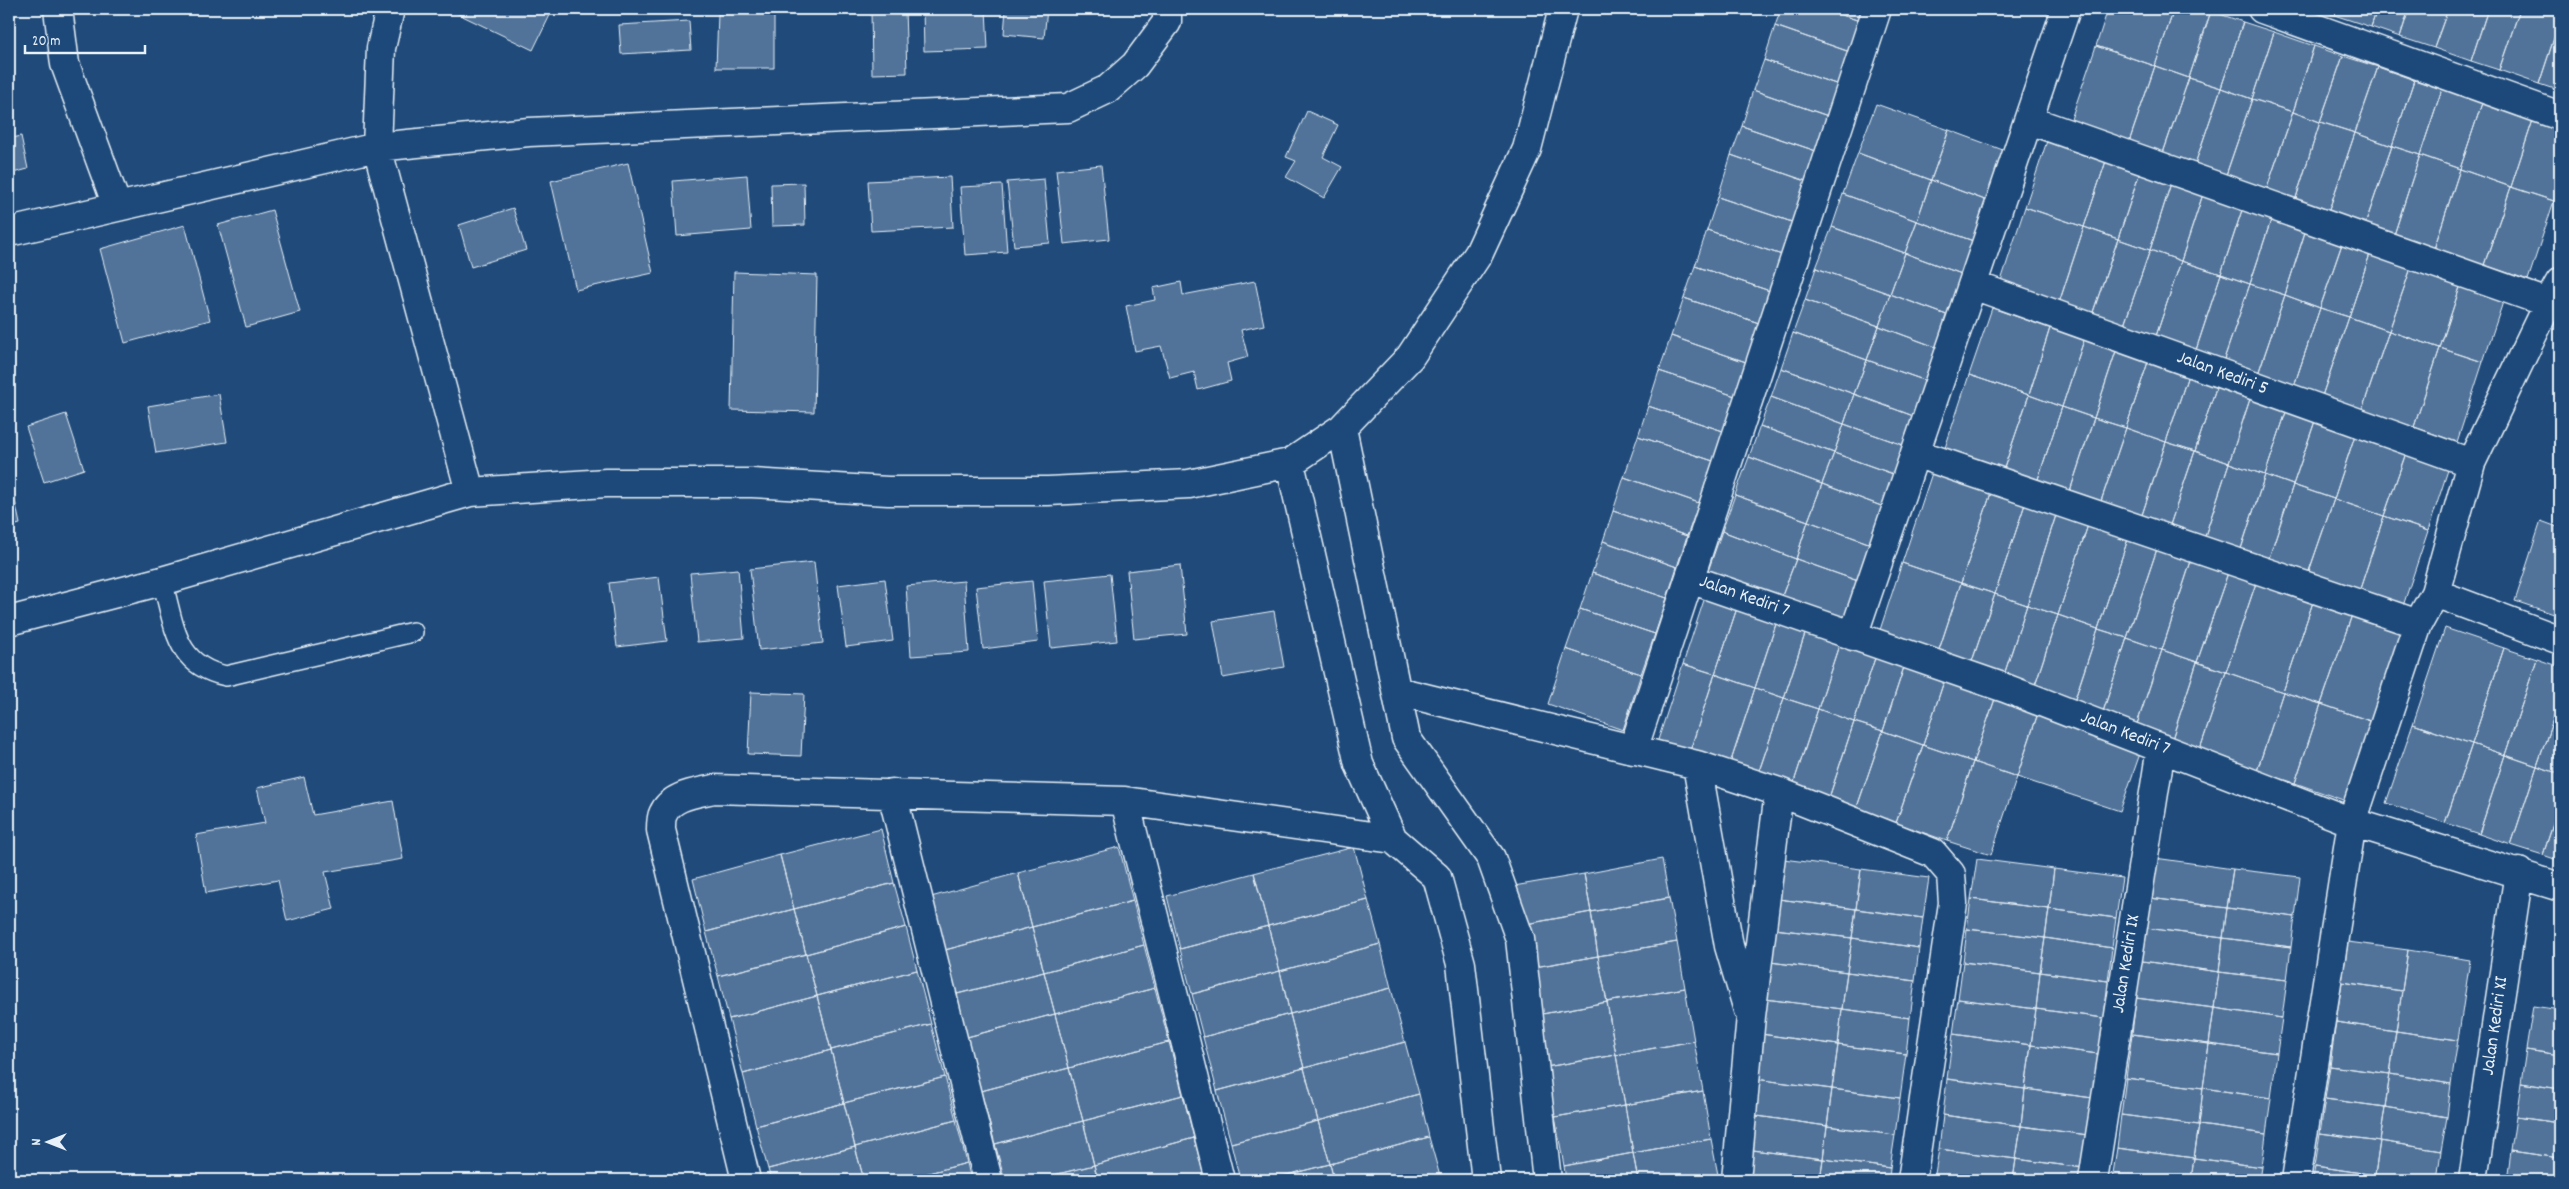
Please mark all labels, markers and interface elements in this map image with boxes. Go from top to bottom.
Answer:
scale bar [25,22,145,54]
text: 20 m [32,31,60,53]
street label: Jalan Kediri 5 [2172,345,2272,403]
street label: Jalan Kediri 7 [1695,569,1793,625]
street label: Jalan Kediri 7 [2076,705,2174,763]
street label: Jalan Kediri IX [2106,913,2148,1015]
street label: Jalan Kediri XI [2476,975,2516,1077]
north arrow [22,1116,72,1166]
text: N [27,1138,47,1145]

